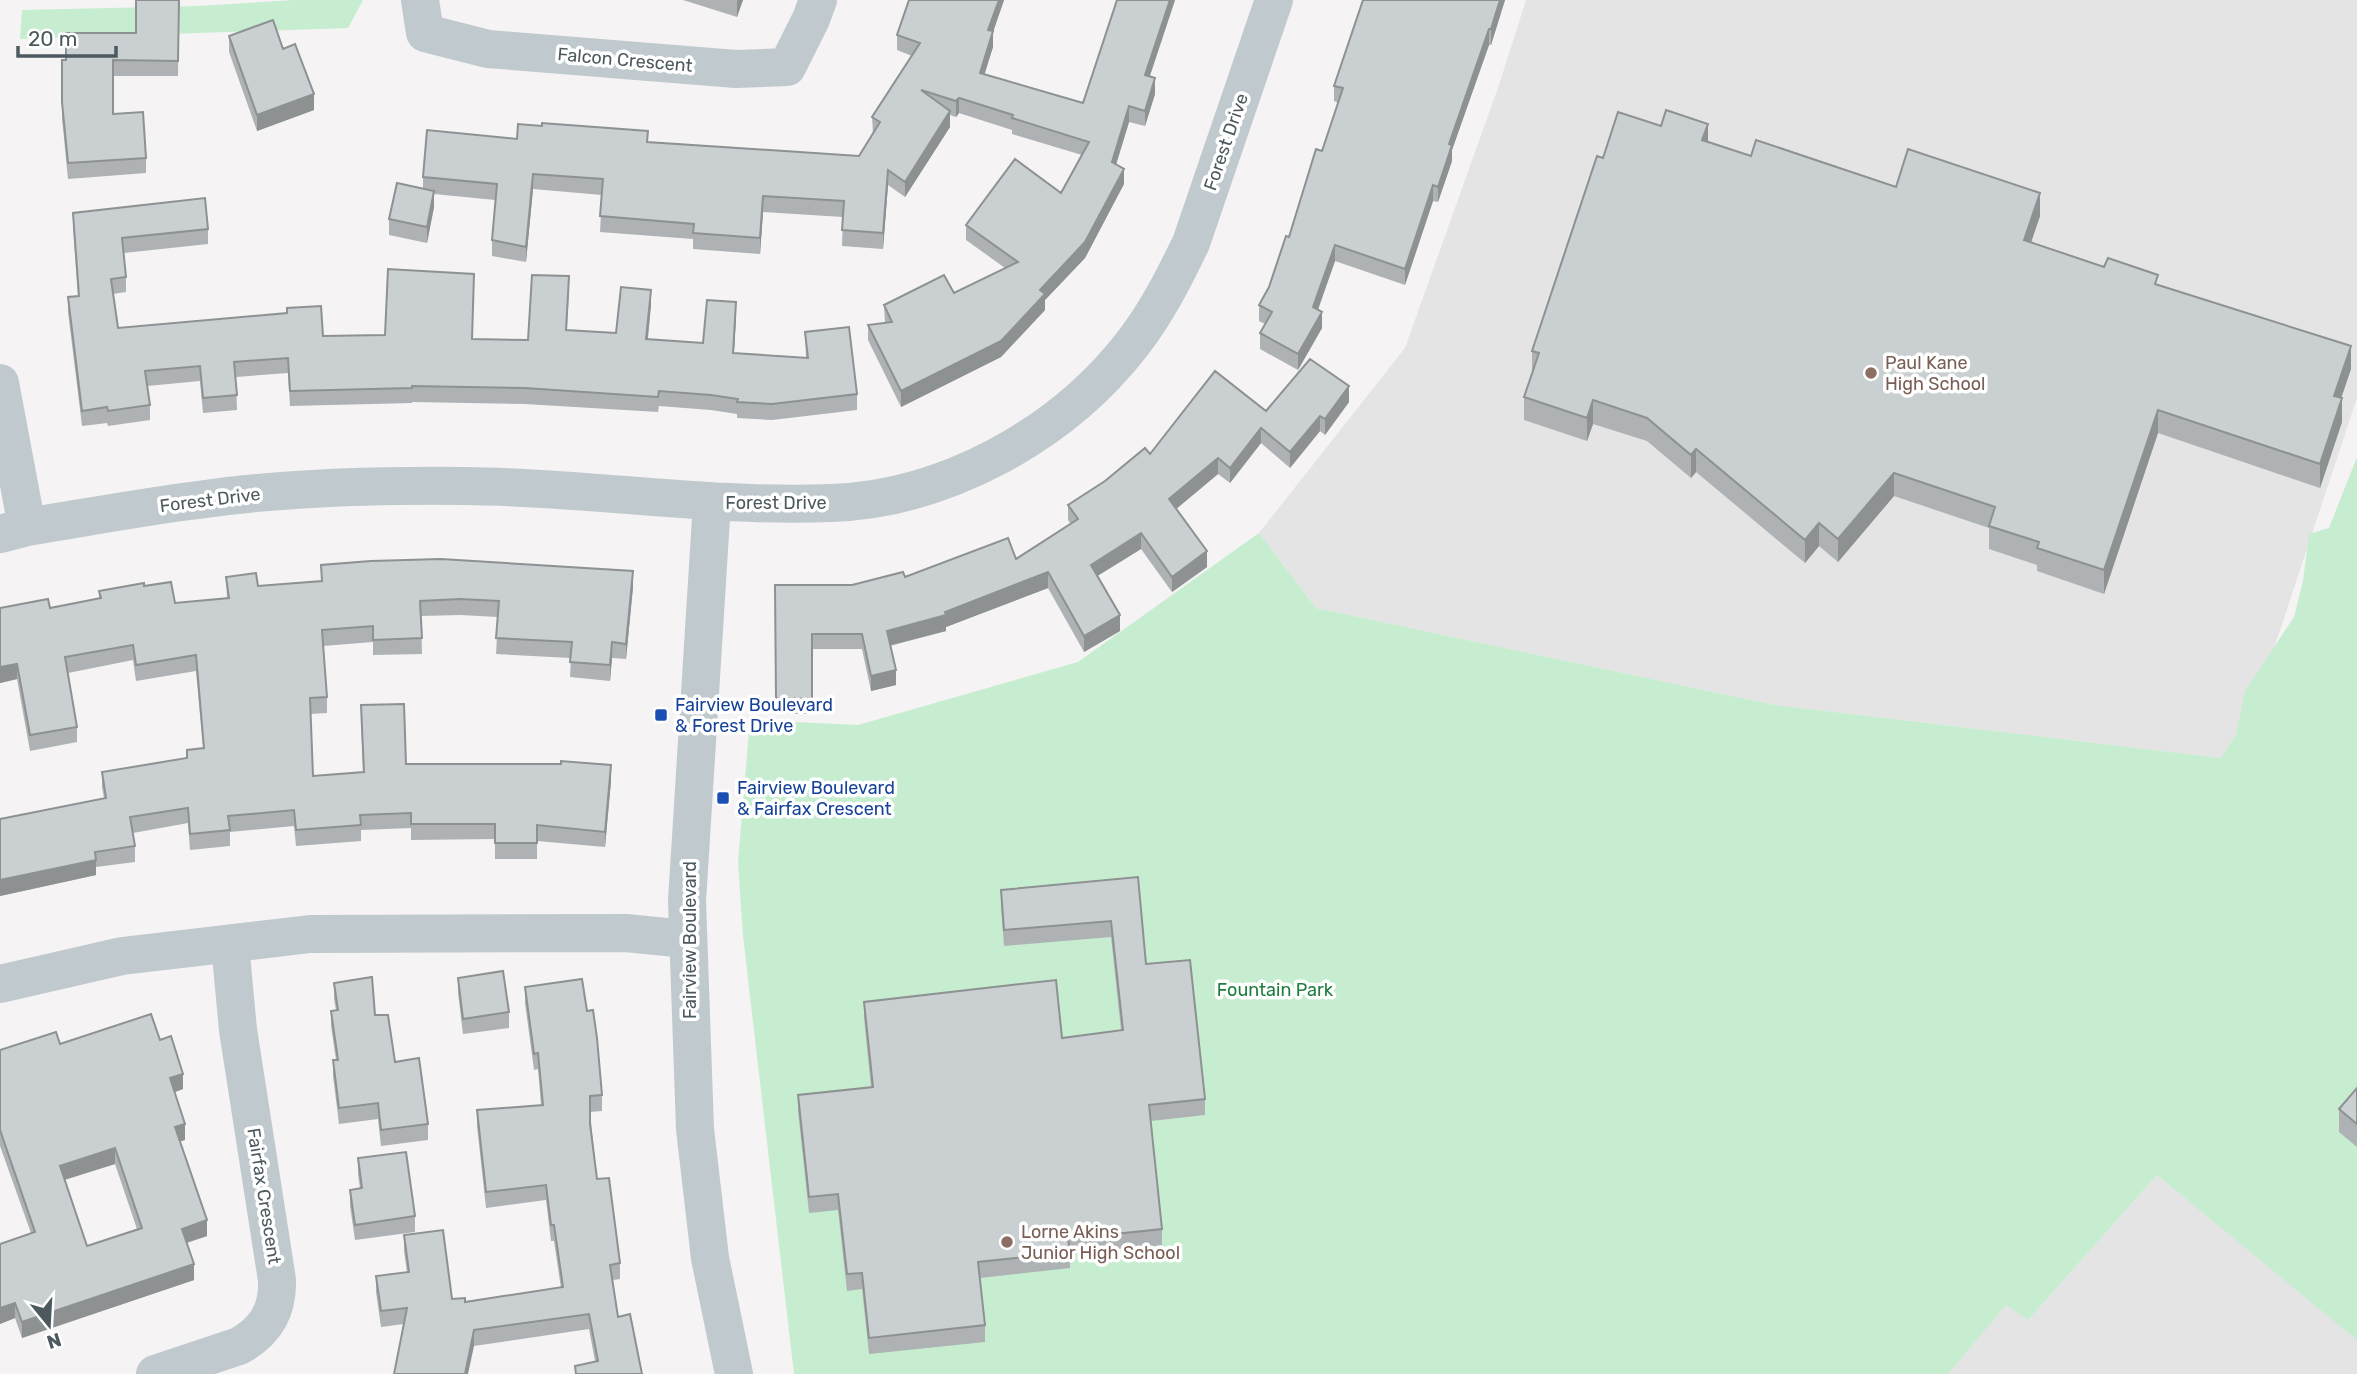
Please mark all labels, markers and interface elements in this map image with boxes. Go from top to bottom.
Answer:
scale bar [18,14,116,58]
text: 20 m [28,26,77,51]
street label: Falcon Crescent [556,43,694,77]
street label: Forest Drive [1199,91,1253,193]
place label: Paul Kane High School [1885,352,1985,395]
marker: Paul Kane High School [1863,365,1879,381]
street label: Forest Drive [158,483,262,517]
street label: Forest Drive [725,492,827,514]
place label: Fairview Boulevard & Forest Drive [675,694,833,737]
marker: Fairview Boulevard & Forest Drive [653,707,669,723]
place label: Fairview Boulevard & Fairfax Crescent [737,777,895,820]
marker: Fairview Boulevard & Fairfax Crescent [715,790,731,806]
street label: Fairview Boulevard [679,861,701,1019]
park label: Fountain Park [1217,979,1334,1001]
street label: Fairfax Crescent [242,1126,286,1266]
place label: Lorne Akins Junior High School [1021,1221,1180,1264]
marker: Lorne Akins Junior High School [999,1234,1015,1250]
north arrow [14,1290,84,1360]
text: N [44,1328,64,1354]

